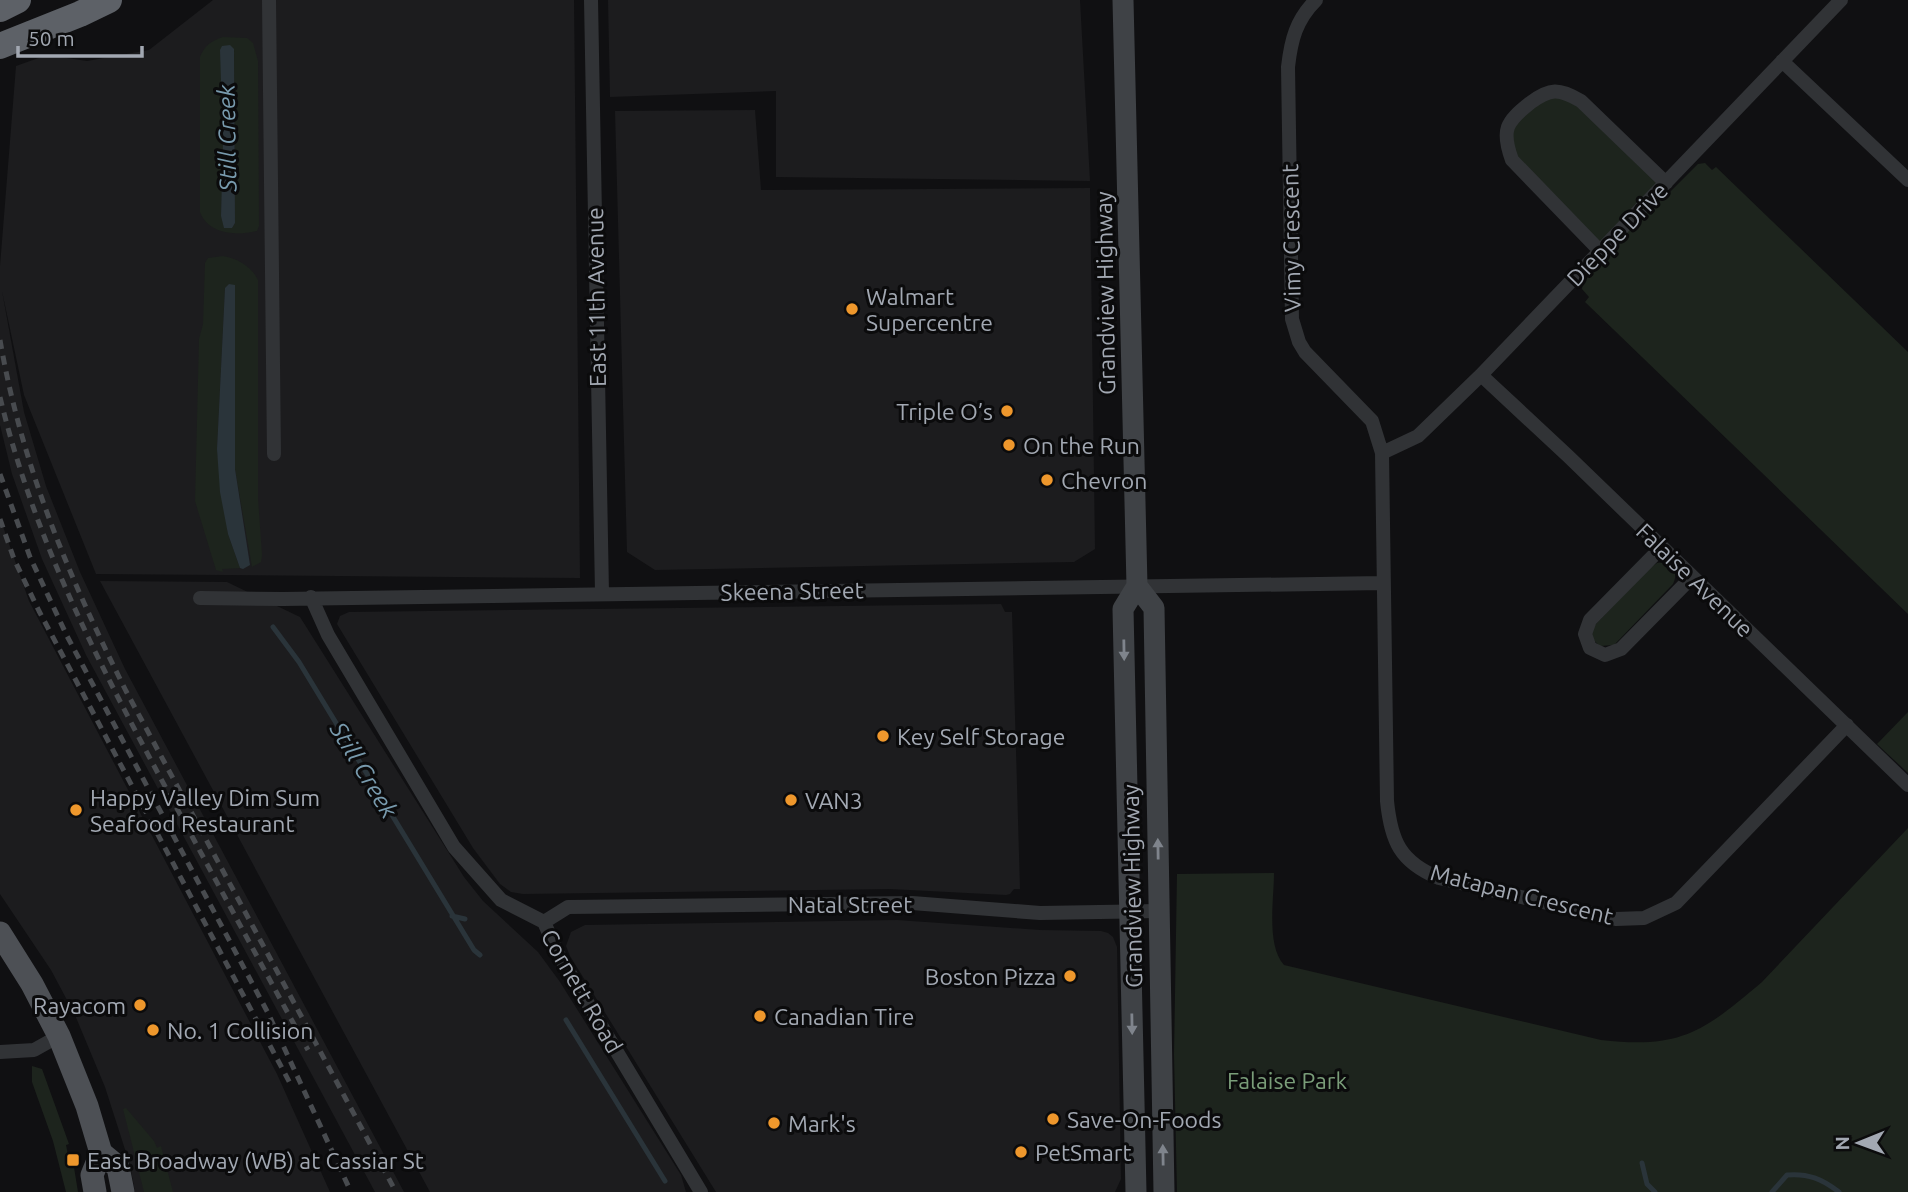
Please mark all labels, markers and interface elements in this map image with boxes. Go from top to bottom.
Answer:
scale bar [18,14,142,58]
text: 50 m [28,26,75,50]
water label: Still Creek [213,83,241,193]
street label: Vimy Crescent [1277,164,1305,312]
street label: Dieppe Drive [1562,177,1672,291]
street label: Grandview Highway [1091,191,1119,395]
street label: East 11th Avenue [582,207,610,387]
place label: Walmart Supercentre [866,284,993,335]
marker: Walmart Supercentre [844,301,860,317]
place label: Triple O’s [896,399,993,424]
marker: Triple O’s [999,403,1015,419]
place label: On the Run [1023,433,1140,458]
marker: On the Run [1001,437,1017,453]
place label: Chevron [1061,468,1147,493]
marker: Chevron [1039,472,1055,488]
street label: Falaise Avenue [1632,518,1758,642]
street label: Skeena Street [720,577,864,605]
one-way arrow [1118,639,1130,661]
water label: Still Creek [324,716,404,823]
place label: Key Self Storage [897,724,1066,749]
marker: Key Self Storage [875,728,891,744]
street label: Grandview Highway [1118,784,1146,988]
place label: Happy Valley Dim Sum Seafood Restaurant [90,785,320,836]
place label: VAN3 [805,788,863,813]
marker: VAN3 [783,792,799,808]
marker: Happy Valley Dim Sum Seafood Restaurant [68,802,84,818]
one-way arrow [1152,838,1164,860]
street label: Matapan Crescent [1428,859,1616,929]
street label: Natal Street [788,892,912,917]
street label: Cornett Road [537,925,627,1057]
place label: Boston Pizza [925,964,1056,989]
marker: Boston Pizza [1062,968,1078,984]
place label: Rayacom [33,993,126,1018]
marker: Rayacom [132,997,148,1013]
place label: Canadian Tire [774,1004,914,1029]
marker: Canadian Tire [752,1008,768,1024]
one-way arrow [1127,1014,1138,1036]
place label: No. 1 Collision [167,1018,313,1043]
marker: No. 1 Collision [145,1022,161,1038]
park label: Falaise Park [1227,1068,1347,1093]
place label: Save-On-Foods [1067,1107,1222,1132]
north arrow [1824,1108,1894,1178]
place label: Mark's [788,1111,856,1136]
marker: Save-On-Foods [1045,1111,1061,1127]
marker: Mark's [766,1115,782,1131]
text: N [1831,1136,1853,1151]
place label: PetSmart [1035,1140,1132,1165]
marker: PetSmart [1013,1144,1029,1160]
one-way arrow [1157,1144,1169,1166]
place label: East Broadway (WB) at Cassiar St [87,1148,424,1174]
marker: East Broadway (WB) at Cassiar St [65,1152,81,1168]

